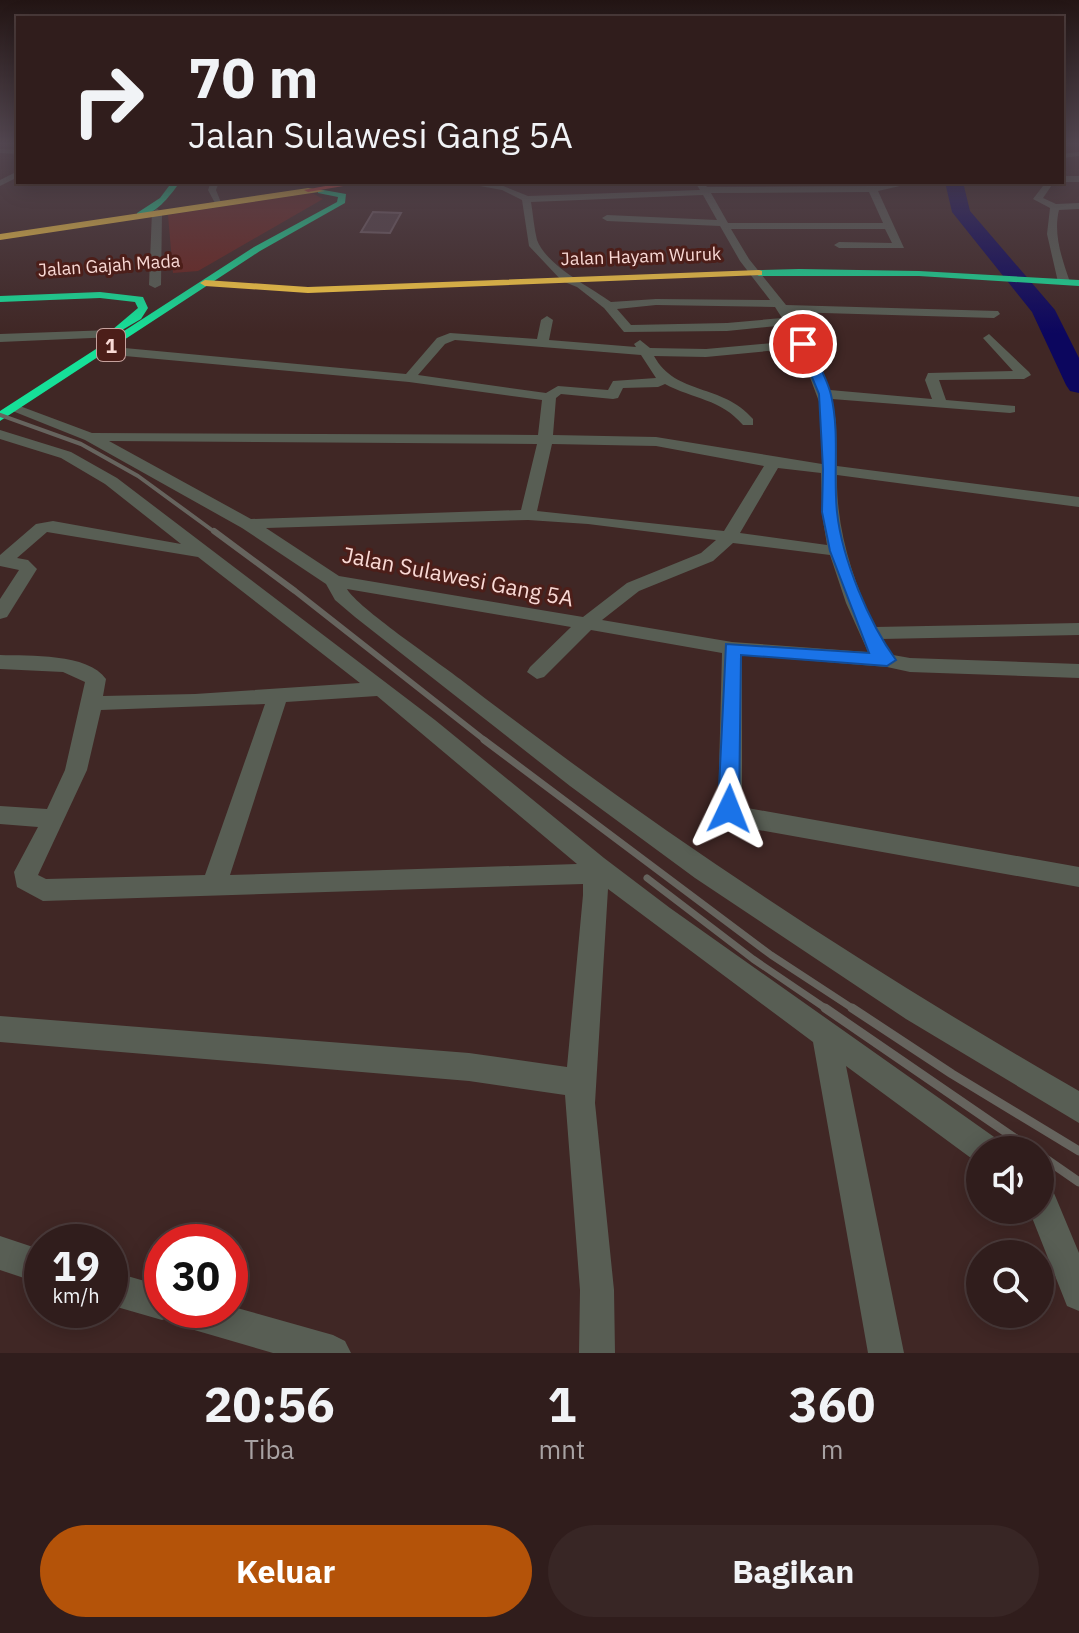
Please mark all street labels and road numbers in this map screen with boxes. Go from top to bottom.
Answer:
street label: Jalan Hayam Wuruk [560,242,722,270]
street label: Jalan Gajah Mada [37,249,181,281]
road number: 1 [97,329,125,361]
street label: Jalan Sulawesi Gang 5A [340,539,576,613]

